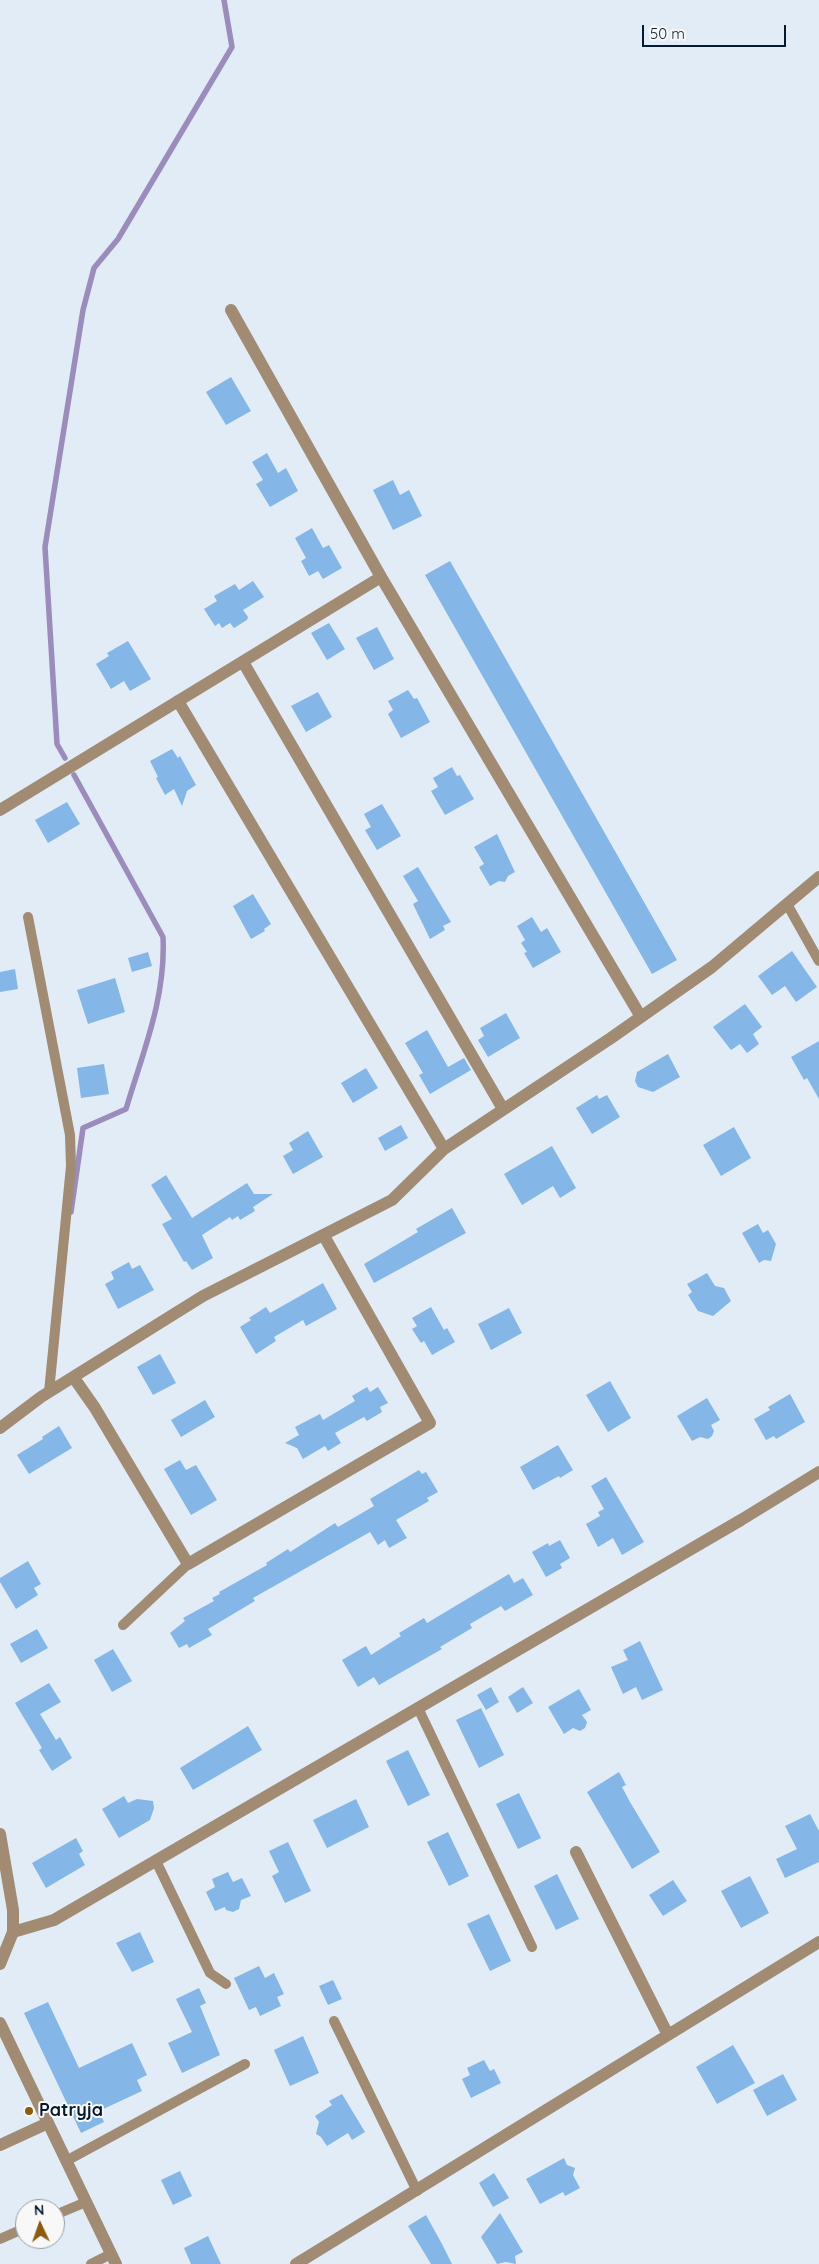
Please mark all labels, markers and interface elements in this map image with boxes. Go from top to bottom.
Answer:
scale bar [644,15,788,47]
text: 50 m [650,24,685,43]
place label: Patryja [39,2100,103,2122]
marker: Patryja [23,2105,35,2117]
north arrow [15,2199,65,2249]
text: N [34,2201,45,2219]

